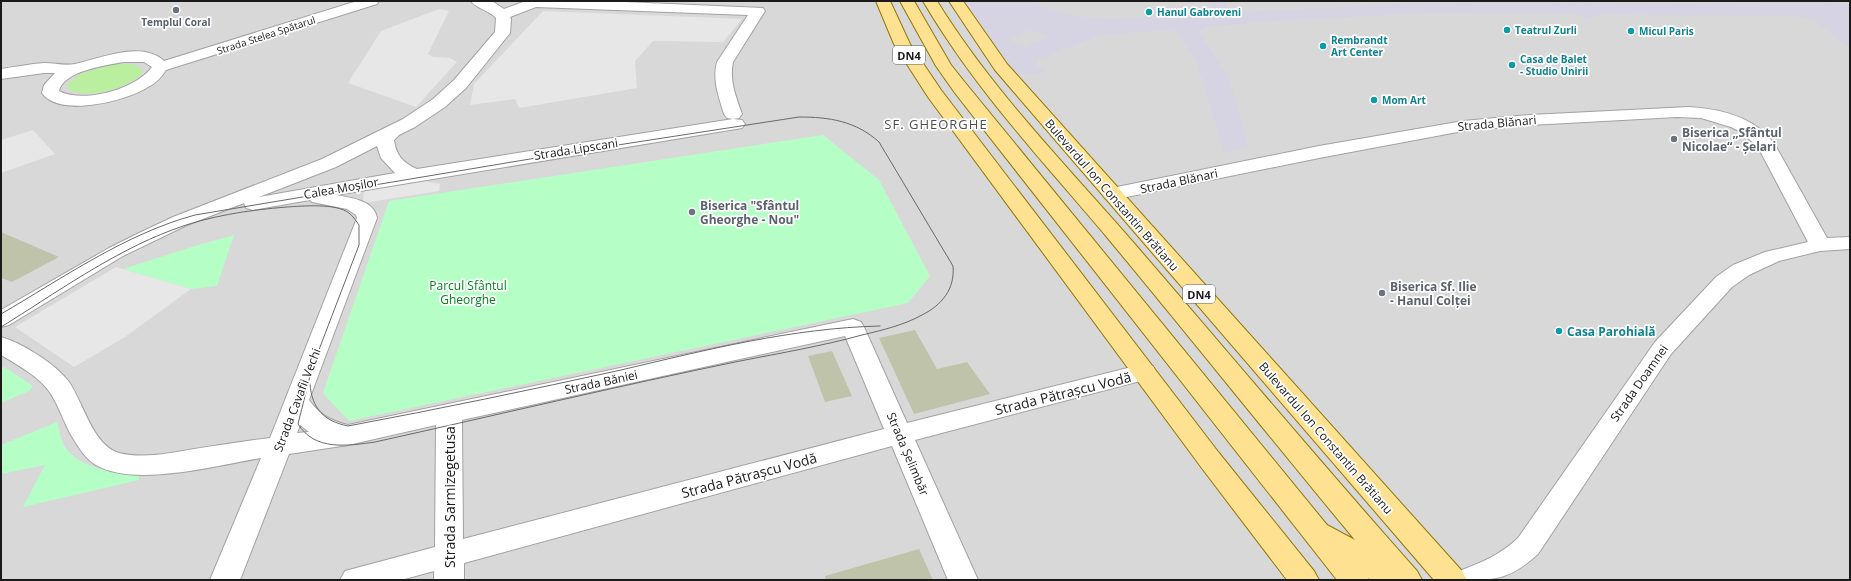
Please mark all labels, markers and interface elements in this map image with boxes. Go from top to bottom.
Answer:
marker: Templul Coral [171,5,181,15]
place label: Hanul Gabroveni [1157,5,1241,19]
marker: Hanul Gabroveni [1144,7,1154,17]
street label: Strada Stelea Spătarul [215,12,317,58]
place label: Templul Coral [141,15,211,29]
place label: Teatrul Zurli [1515,23,1577,37]
place label: Micul Paris [1639,24,1694,38]
marker: Teatrul Zurli [1502,25,1512,35]
marker: Micul Paris [1626,26,1636,36]
place label: Rembrandt Art Center [1331,33,1388,59]
marker: Rembrandt Art Center [1318,41,1328,51]
road number: DN4 [893,46,925,64]
place label: Casa de Balet - Studio Unirii [1520,52,1588,78]
marker: Casa de Balet - Studio Unirii [1507,60,1517,70]
place label: Mom Art [1382,93,1426,107]
marker: Mom Art [1369,95,1379,105]
street label: Strada Blănari [1457,111,1537,135]
district label: SF. GHEORGHE [884,115,988,133]
street label: Bulevardul Ion Constantin Brătianu [1041,115,1183,275]
place label: Biserica „Sfântul Nicolae“ - Șelari [1682,124,1782,155]
street label: Strada Lipscani [533,134,619,164]
marker: Biserica „Sfântul Nicolae“ - Șelari [1669,134,1679,144]
street label: Strada Blănari [1139,164,1219,198]
street label: Calea Moșilor [302,173,380,203]
place label: Biserica "Sfântul Gheorghe - Nou" [700,197,799,228]
marker: Biserica "Sfântul Gheorghe - Nou" [687,207,697,217]
park label: Parcul Sfântul Gheorghe [429,277,507,308]
place label: Biserica Sf. Ilie - Hanul Colței [1390,278,1477,309]
road number: DN4 [1183,285,1215,303]
marker: Biserica Sf. Ilie - Hanul Colței [1377,288,1387,298]
place label: Casa Parohială [1567,323,1656,340]
marker: Casa Parohială [1554,326,1564,336]
street label: Strada Doamnei [1606,341,1672,425]
street label: Strada Cavafii Vechi [269,346,325,454]
street label: Bulevardul Ion Constantin Brătianu [1255,358,1397,518]
street label: Strada Băniei [563,366,639,398]
street label: Strada Pătrașcu Vodă [993,367,1133,419]
street label: Strada Șelimbăr [883,410,933,498]
street label: Strada Sarmizegetusa [440,426,459,568]
street label: Strada Pătrașcu Vodă [679,448,819,502]

